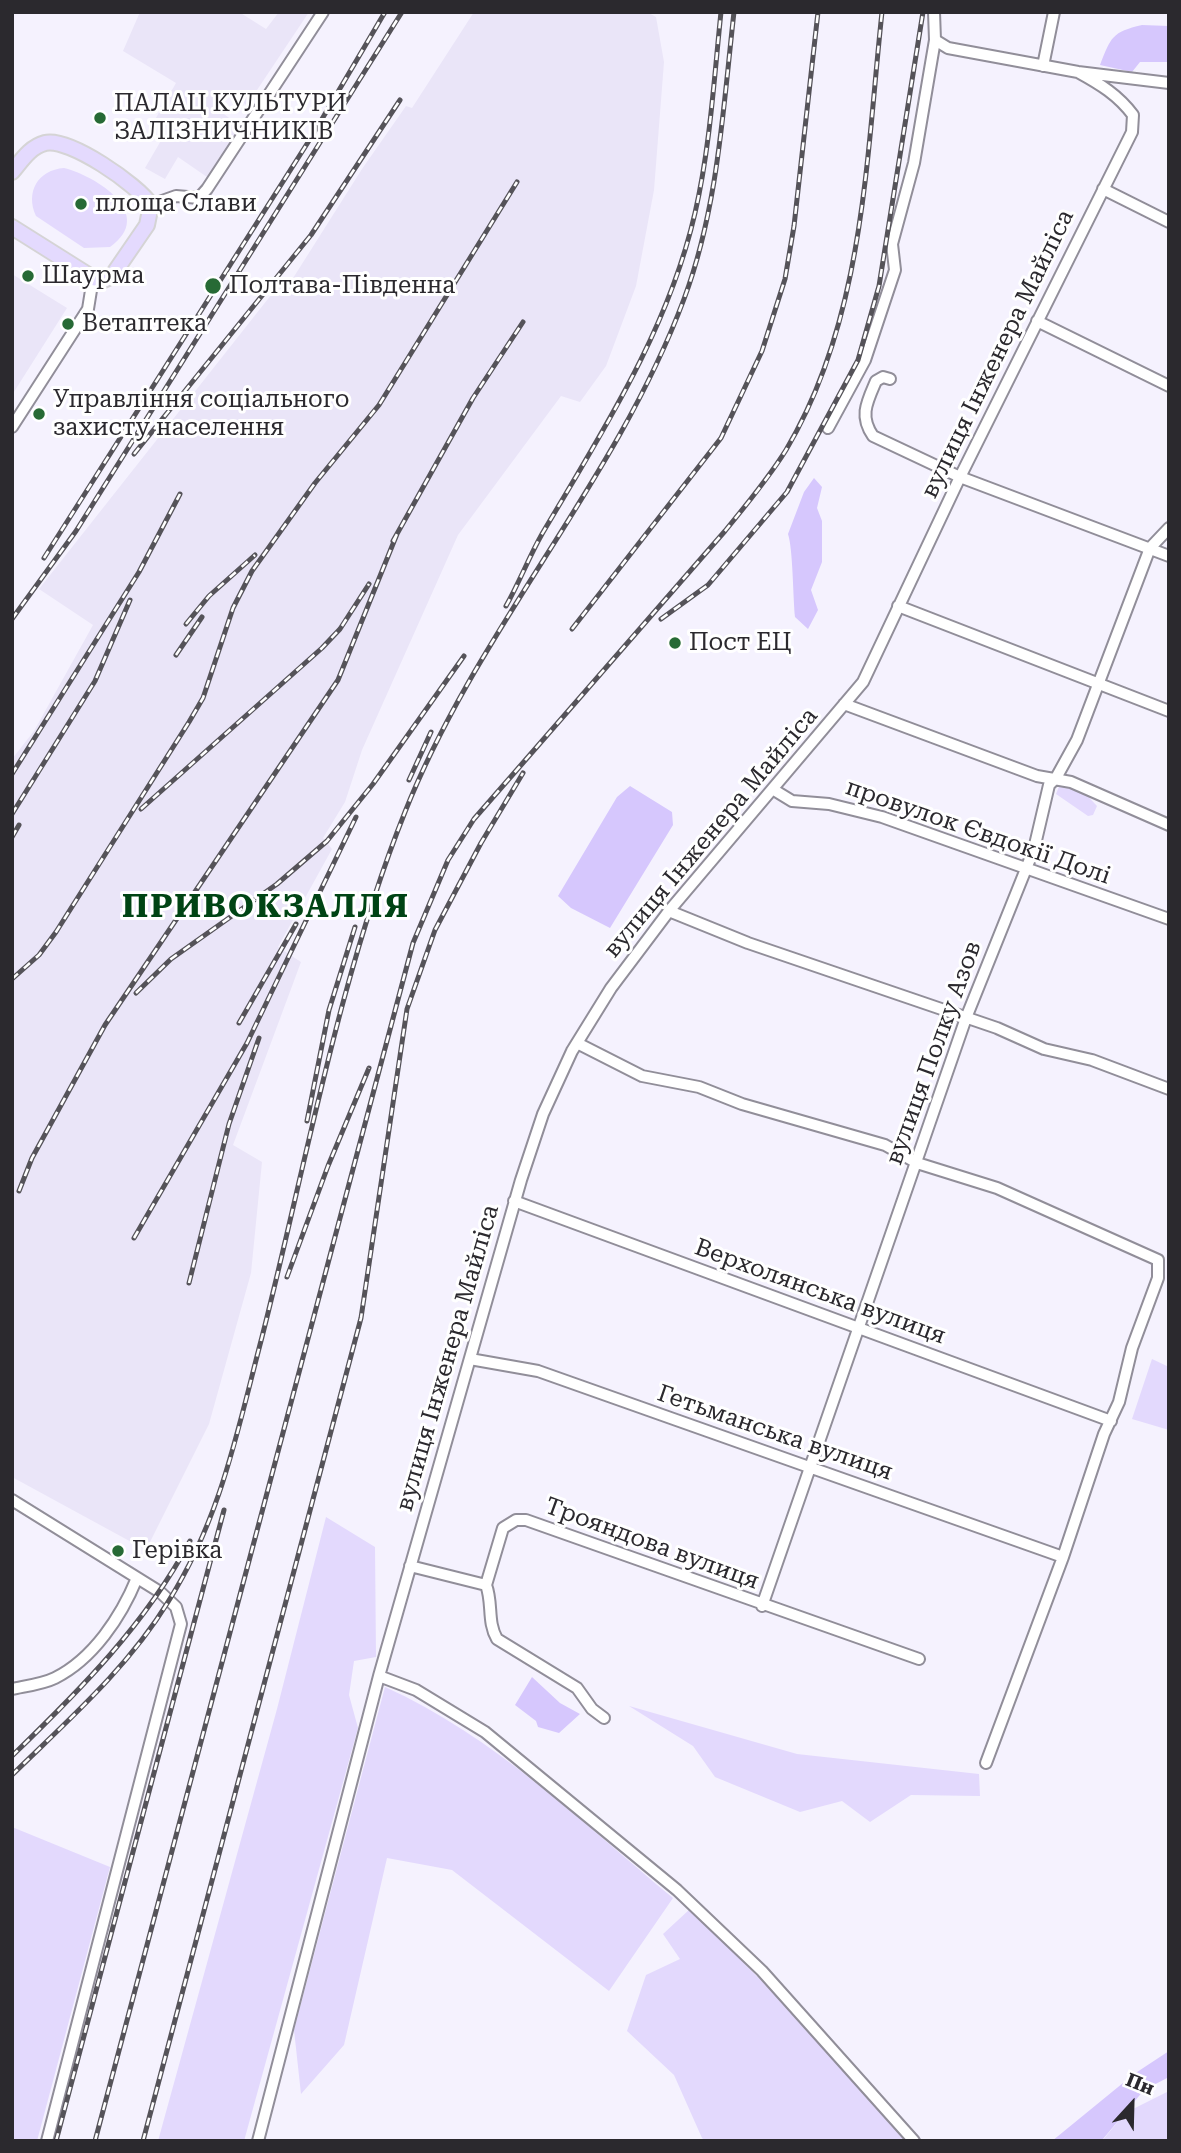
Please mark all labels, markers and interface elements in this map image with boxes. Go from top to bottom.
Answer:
place label: ПАЛАЦ КУЛЬТУРИ ЗАЛIЗНИЧНИКIВ [114,90,347,146]
marker: ПАЛАЦ КУЛЬТУРИ ЗАЛIЗНИЧНИКIВ [92,110,108,126]
place label: площа Слави [95,190,257,218]
marker: площа Слави [73,196,89,212]
street label: вулиця Інженера Майліса [916,205,1080,503]
place label: Шаурма [42,262,144,290]
marker: Шаурма [20,268,36,284]
place label: Полтава-Південна [229,272,455,300]
marker: Полтава-Південна [203,276,223,296]
place label: Ветаптека [82,310,207,338]
marker: Ветаптека [60,316,76,332]
place label: Управління соціального захисту населення [53,386,350,442]
marker: Управління соціального захисту населення [31,406,47,422]
place label: Пост ЕЦ [689,629,791,657]
marker: Пост ЕЦ [667,635,683,651]
street label: вулиця Інженера Майліса [598,702,824,964]
street label: провулок Євдокії Долі [842,773,1114,891]
district label: ПРИВОКЗАЛЛЯ [123,889,409,927]
street label: вулиця Полку Азов [880,937,988,1169]
street label: вулиця Інженера Майліса [390,1202,506,1514]
street label: Верхолянська вулиця [691,1233,949,1351]
street label: Гетьманська вулиця [653,1379,897,1487]
street label: Трояндова вулиця [541,1492,763,1596]
place label: Герівка [132,1537,222,1565]
marker: Герівка [110,1543,126,1559]
text: Пн [1123,2068,1158,2100]
north arrow [1097,2069,1167,2139]

